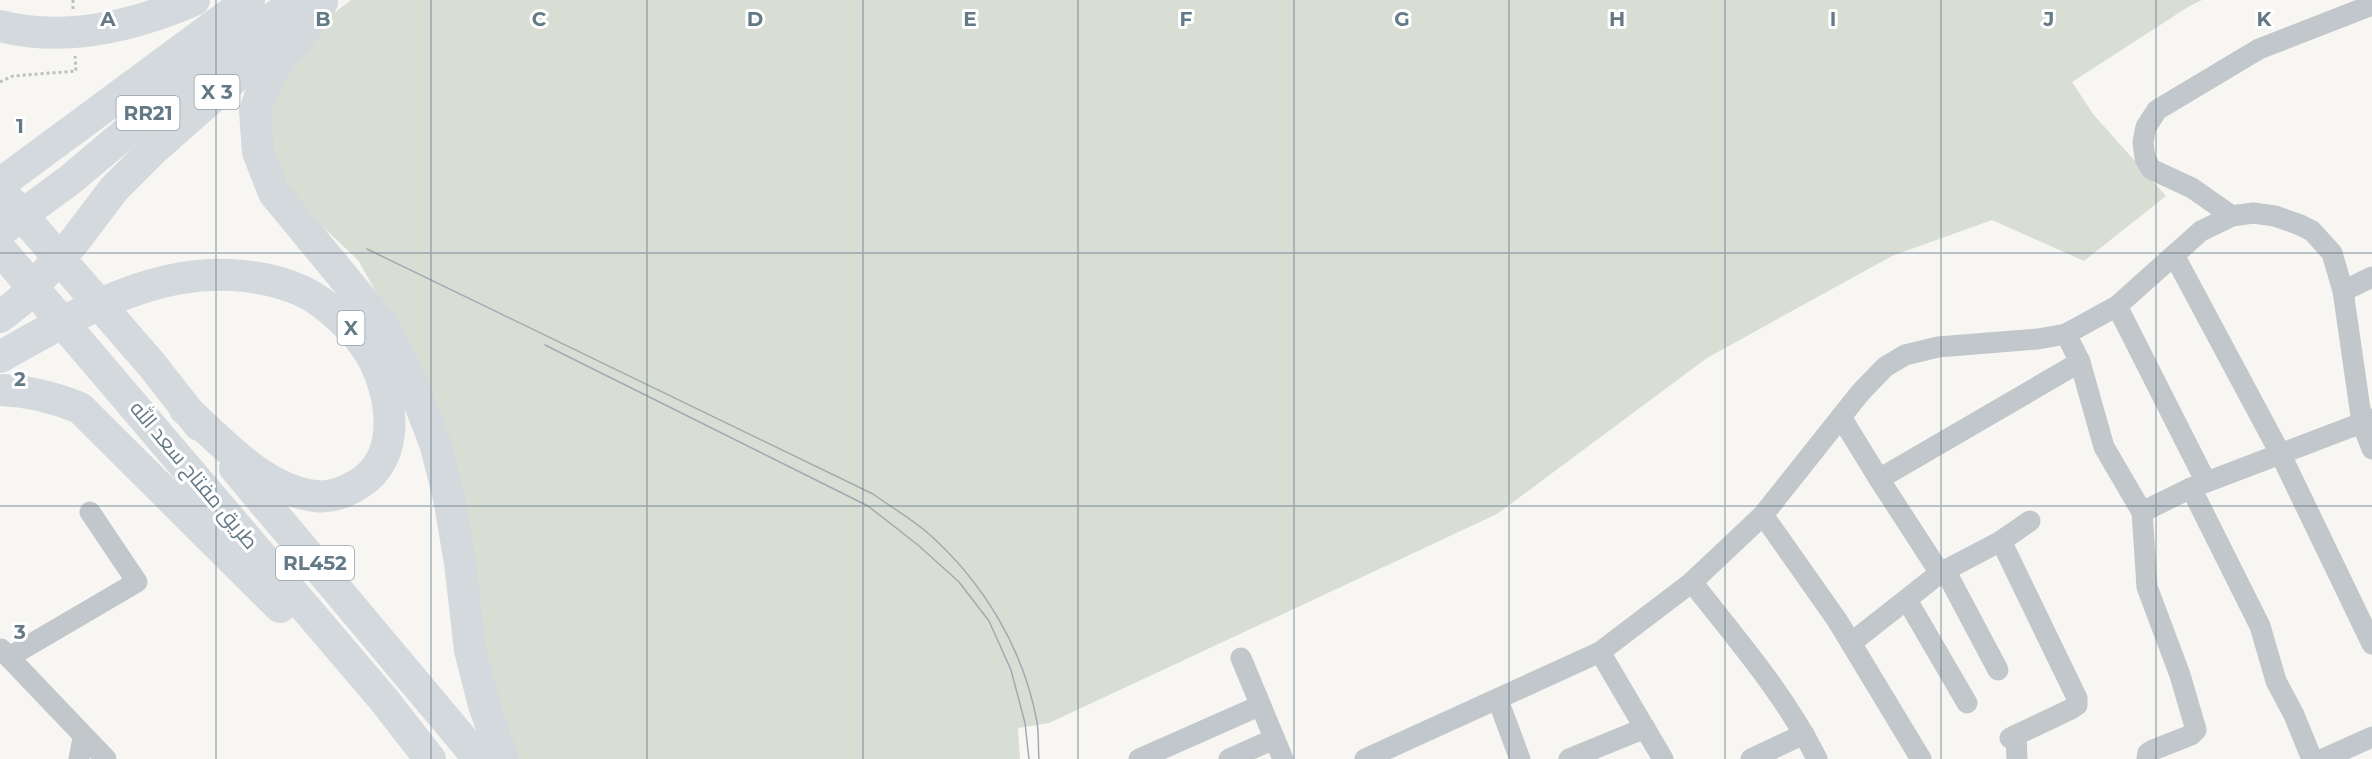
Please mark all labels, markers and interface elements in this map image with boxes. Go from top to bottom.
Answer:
text: A [99,7,116,31]
text: B [315,7,331,31]
text: C [532,7,547,31]
text: D [747,7,763,31]
text: E [963,7,977,31]
text: F [1180,7,1193,31]
text: G [1394,7,1410,31]
text: H [1609,7,1625,31]
text: I [1830,7,1836,31]
text: J [2043,7,2054,31]
text: K [2257,7,2273,31]
road number: X 3 [194,75,240,109]
road number: RR21 [116,96,180,130]
text: 1 [16,114,24,138]
road number: X [338,311,364,345]
text: 2 [14,367,26,391]
street label: طريق مفتاح سعد الله [124,395,264,555]
road number: RL452 [276,546,354,580]
text: 3 [13,620,26,644]

